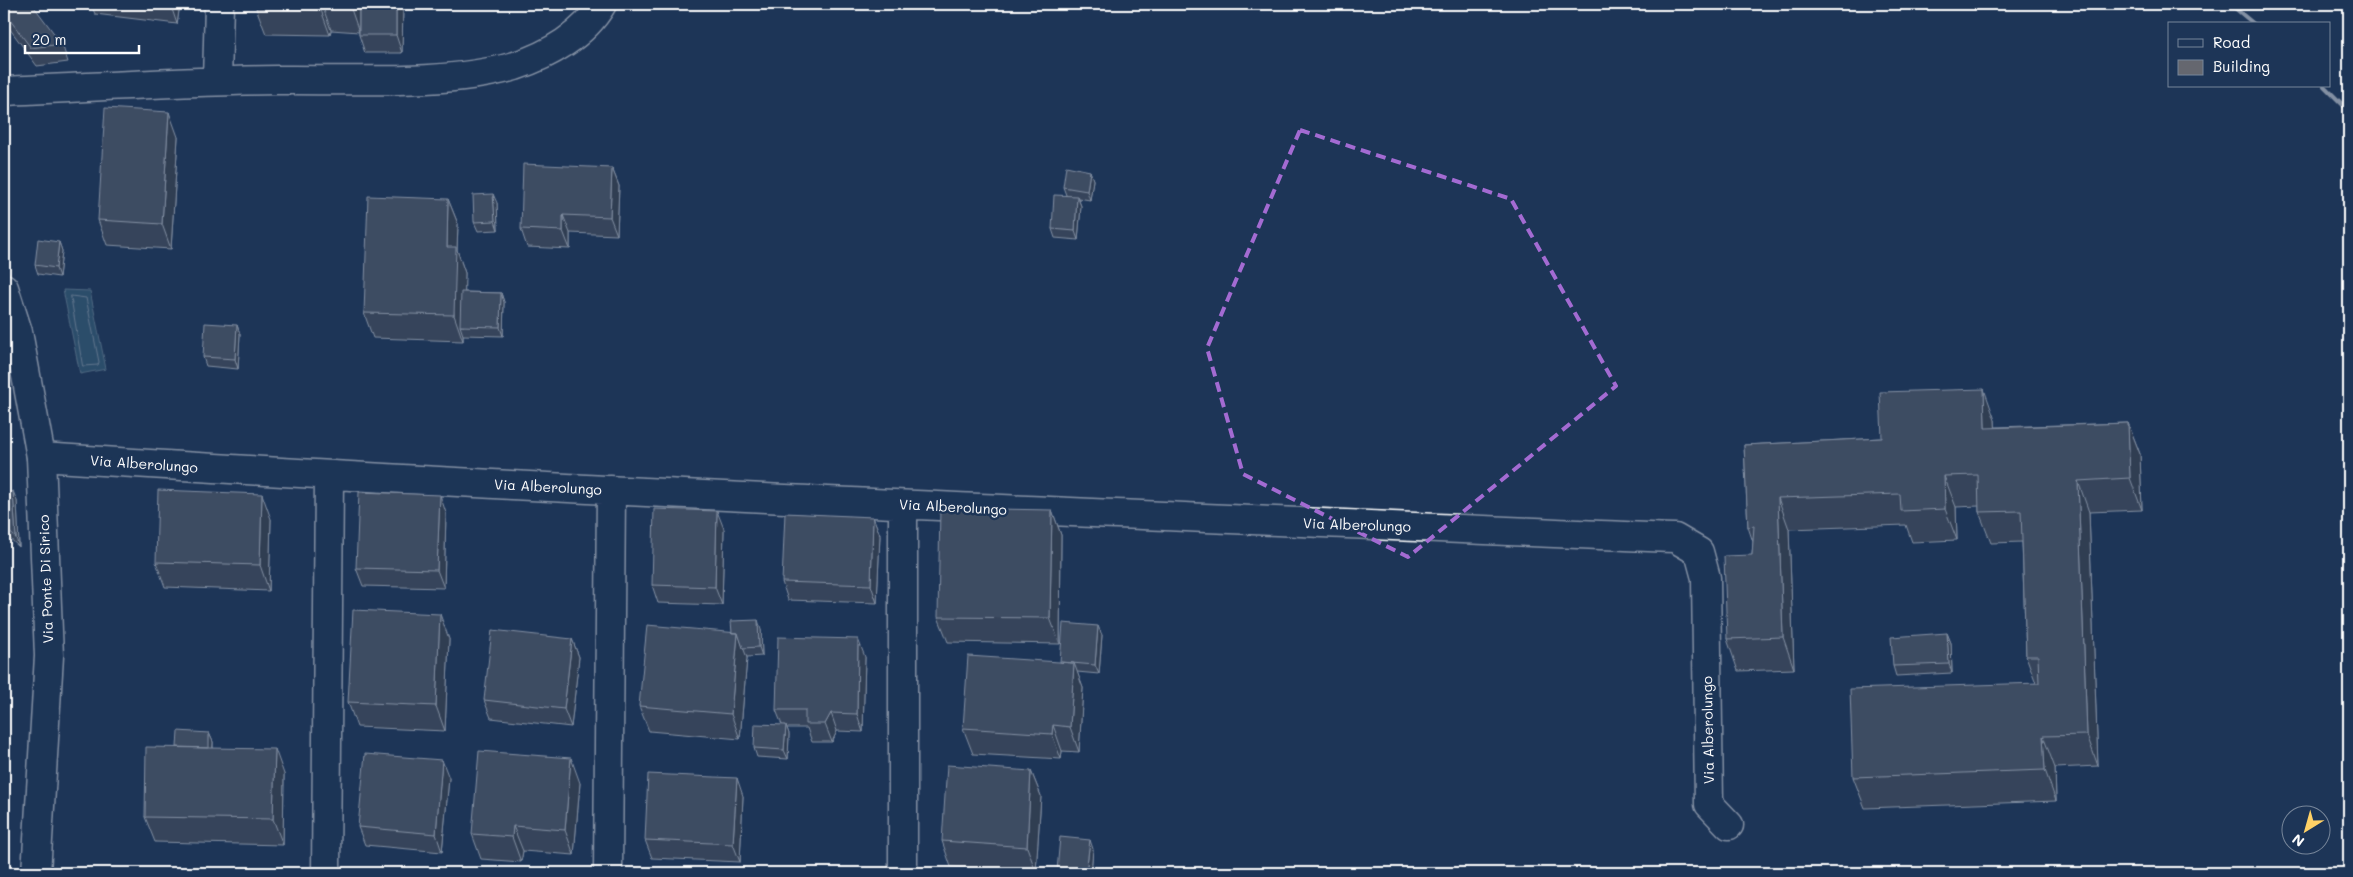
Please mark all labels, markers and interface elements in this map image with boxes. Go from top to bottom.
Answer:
scale bar [25,22,139,54]
legend [2168,22,2330,88]
text: 20 m [32,29,66,49]
text: Road [2213,32,2250,52]
text: Building [2213,56,2270,76]
street label: Via Alberolungo [90,450,199,477]
street label: Via Alberolungo [494,474,602,499]
street label: Via Alberolungo [899,494,1007,519]
street label: Via Alberolungo [1303,513,1411,536]
street label: Via Ponte Di Sirico [34,514,57,644]
street label: Via Alberolungo [1697,676,1718,784]
north arrow [2280,804,2330,854]
text: N [2288,830,2308,852]

